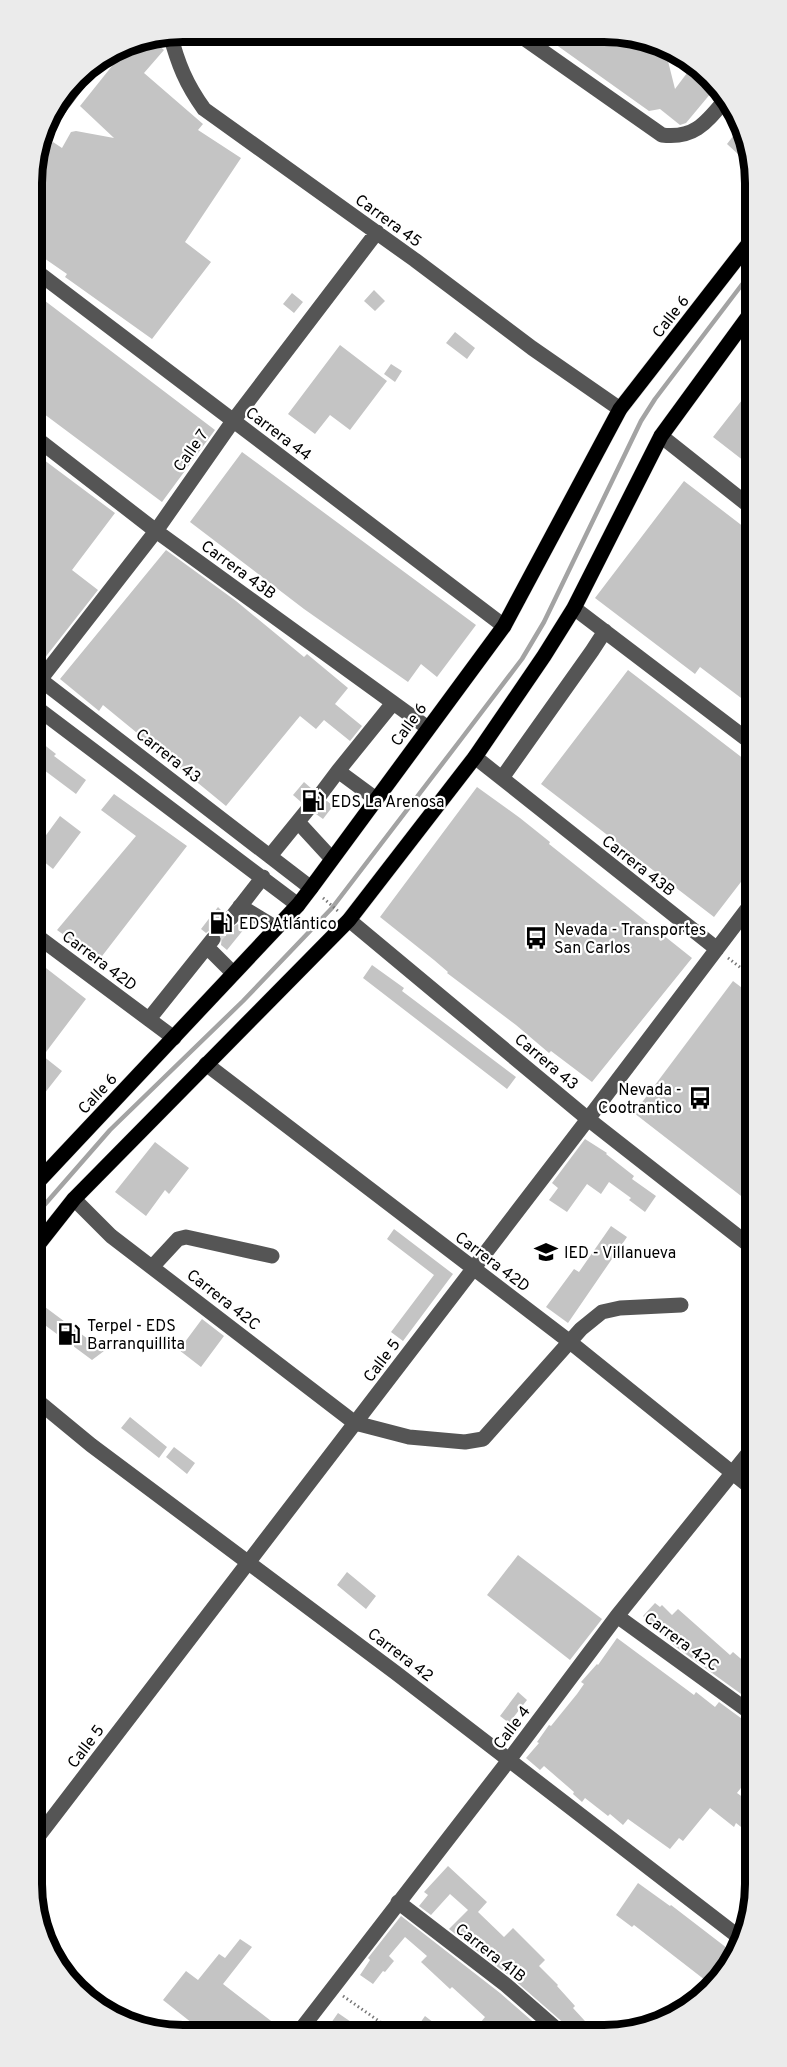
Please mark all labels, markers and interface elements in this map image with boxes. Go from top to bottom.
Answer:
street label: Carrera 45 [351,191,425,253]
street label: Calle 6 [649,292,695,343]
street label: Carrera 44 [241,403,315,466]
street label: Calle 7 [170,426,213,476]
street label: Carrera 43B [196,537,279,605]
street label: Calle 6 [387,699,432,751]
street label: Carrera 43 [131,725,204,788]
fuel station icon: EDS La Arenosa [300,788,326,814]
place label: EDS La Arenosa [331,793,444,813]
street label: Carrera 43B [597,832,679,901]
fuel station icon: EDS Atlántico [208,910,234,936]
place label: EDS Atlántico [239,915,337,935]
place label: Nevada - Transportes San Carlos [554,921,706,959]
bus stop icon: Nevada - Transportes San Carlos [523,925,549,951]
street label: Carrera 42D [57,927,140,996]
street label: Carrera 43 [510,1030,582,1095]
street label: Calle 6 [74,1070,123,1119]
place label: Nevada - Cootrantico [598,1081,682,1119]
bus stop icon: Nevada - Cootrantico [687,1085,713,1111]
street label: Carrera 42D [450,1228,533,1297]
school or university icon: IED - Villanueva [533,1239,559,1265]
place label: IED - Villanueva [564,1244,676,1264]
street label: Carrera 42C [182,1266,264,1336]
place label: Terpel - EDS Barranquillita [87,1317,185,1355]
fuel station icon: Terpel - EDS Barranquillita [56,1321,82,1347]
street label: Calle 5 [360,1335,405,1387]
street label: Carrera 42C [639,1609,722,1677]
street label: Carrera 42 [363,1624,437,1687]
street label: Calle 4 [490,1702,535,1754]
street label: Calle 5 [64,1721,109,1773]
street label: Carrera 41B [450,1920,529,1987]

